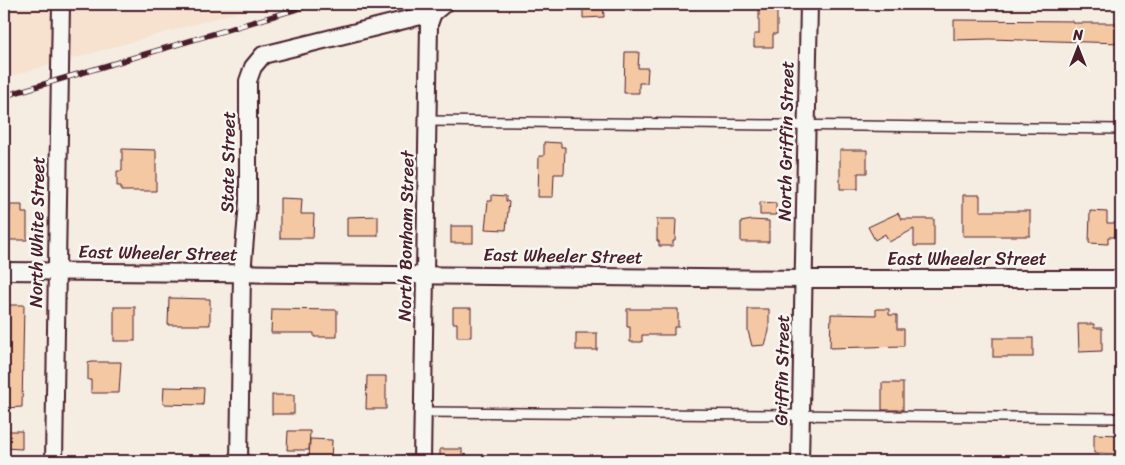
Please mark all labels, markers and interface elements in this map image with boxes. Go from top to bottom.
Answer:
north arrow [1052,22,1102,72]
text: N [1072,23,1083,48]
street label: North Griffin Street [769,60,803,221]
street label: State Street [211,111,245,213]
street label: North Bonham Street [389,150,423,322]
street label: North White Street [20,156,54,308]
street label: East Wheeler Street [78,236,238,270]
street label: East Wheeler Street [483,239,643,273]
street label: East Wheeler Street [887,243,1047,275]
street label: Griffin Street [765,314,799,426]

